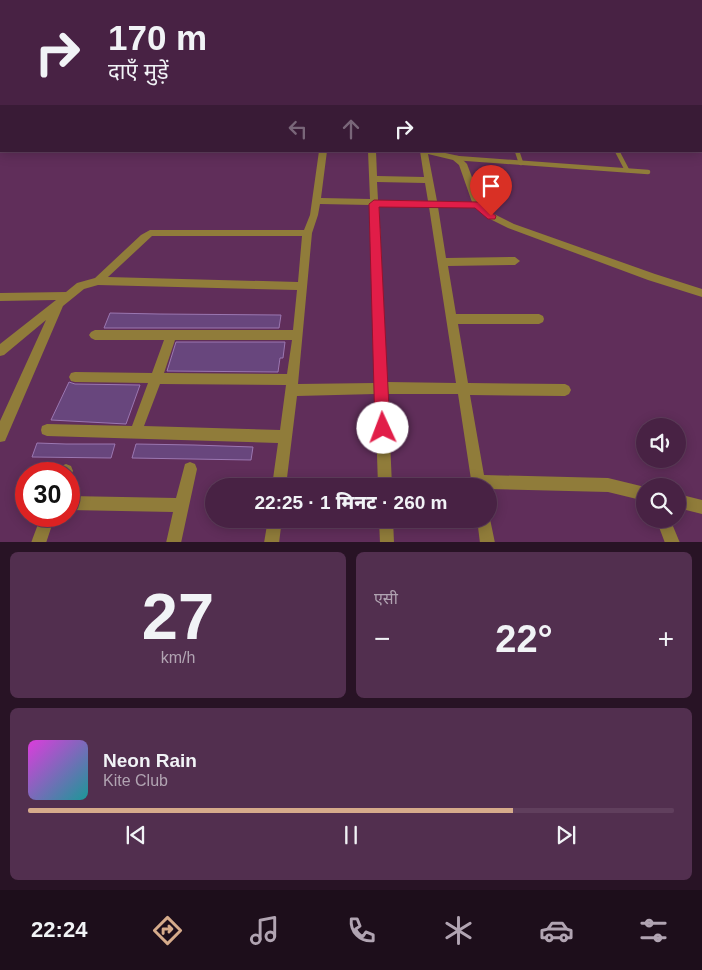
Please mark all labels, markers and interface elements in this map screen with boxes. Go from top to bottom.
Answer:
text: 170 m [108,18,207,57]
icon: right [25,20,90,85]
text: दाएँ मुड़ें [108,59,169,84]
icon: left [284,115,312,143]
icon: ahead [337,115,365,143]
icon: right [390,115,418,143]
pin [470,165,512,216]
icon: arrive [477,172,505,200]
position arrow [356,401,408,453]
map controls [636,418,686,528]
button: sound [636,418,686,468]
speed limit sign: 30 [15,462,80,527]
button: search [636,478,686,528]
text: 22:25 · 1 मिनट · 260 m [255,492,448,513]
text: 27 [142,580,214,653]
text: एसी [374,590,398,607]
text: 22° [495,618,553,660]
text: − [374,623,390,654]
text: + [658,623,674,654]
text: km/h [161,649,195,666]
text: Neon Rain [103,750,197,771]
text: Kite Club [103,772,168,789]
icon: previous [122,821,150,849]
icon: pause [337,821,365,849]
icon: next [552,821,580,849]
icon: directions [150,913,185,948]
icon: music [247,913,282,948]
icon: phone [344,913,379,948]
icon: climate [441,913,476,948]
icon: car [539,913,574,948]
icon: filters [636,913,671,948]
text: 22:24 [31,917,87,942]

